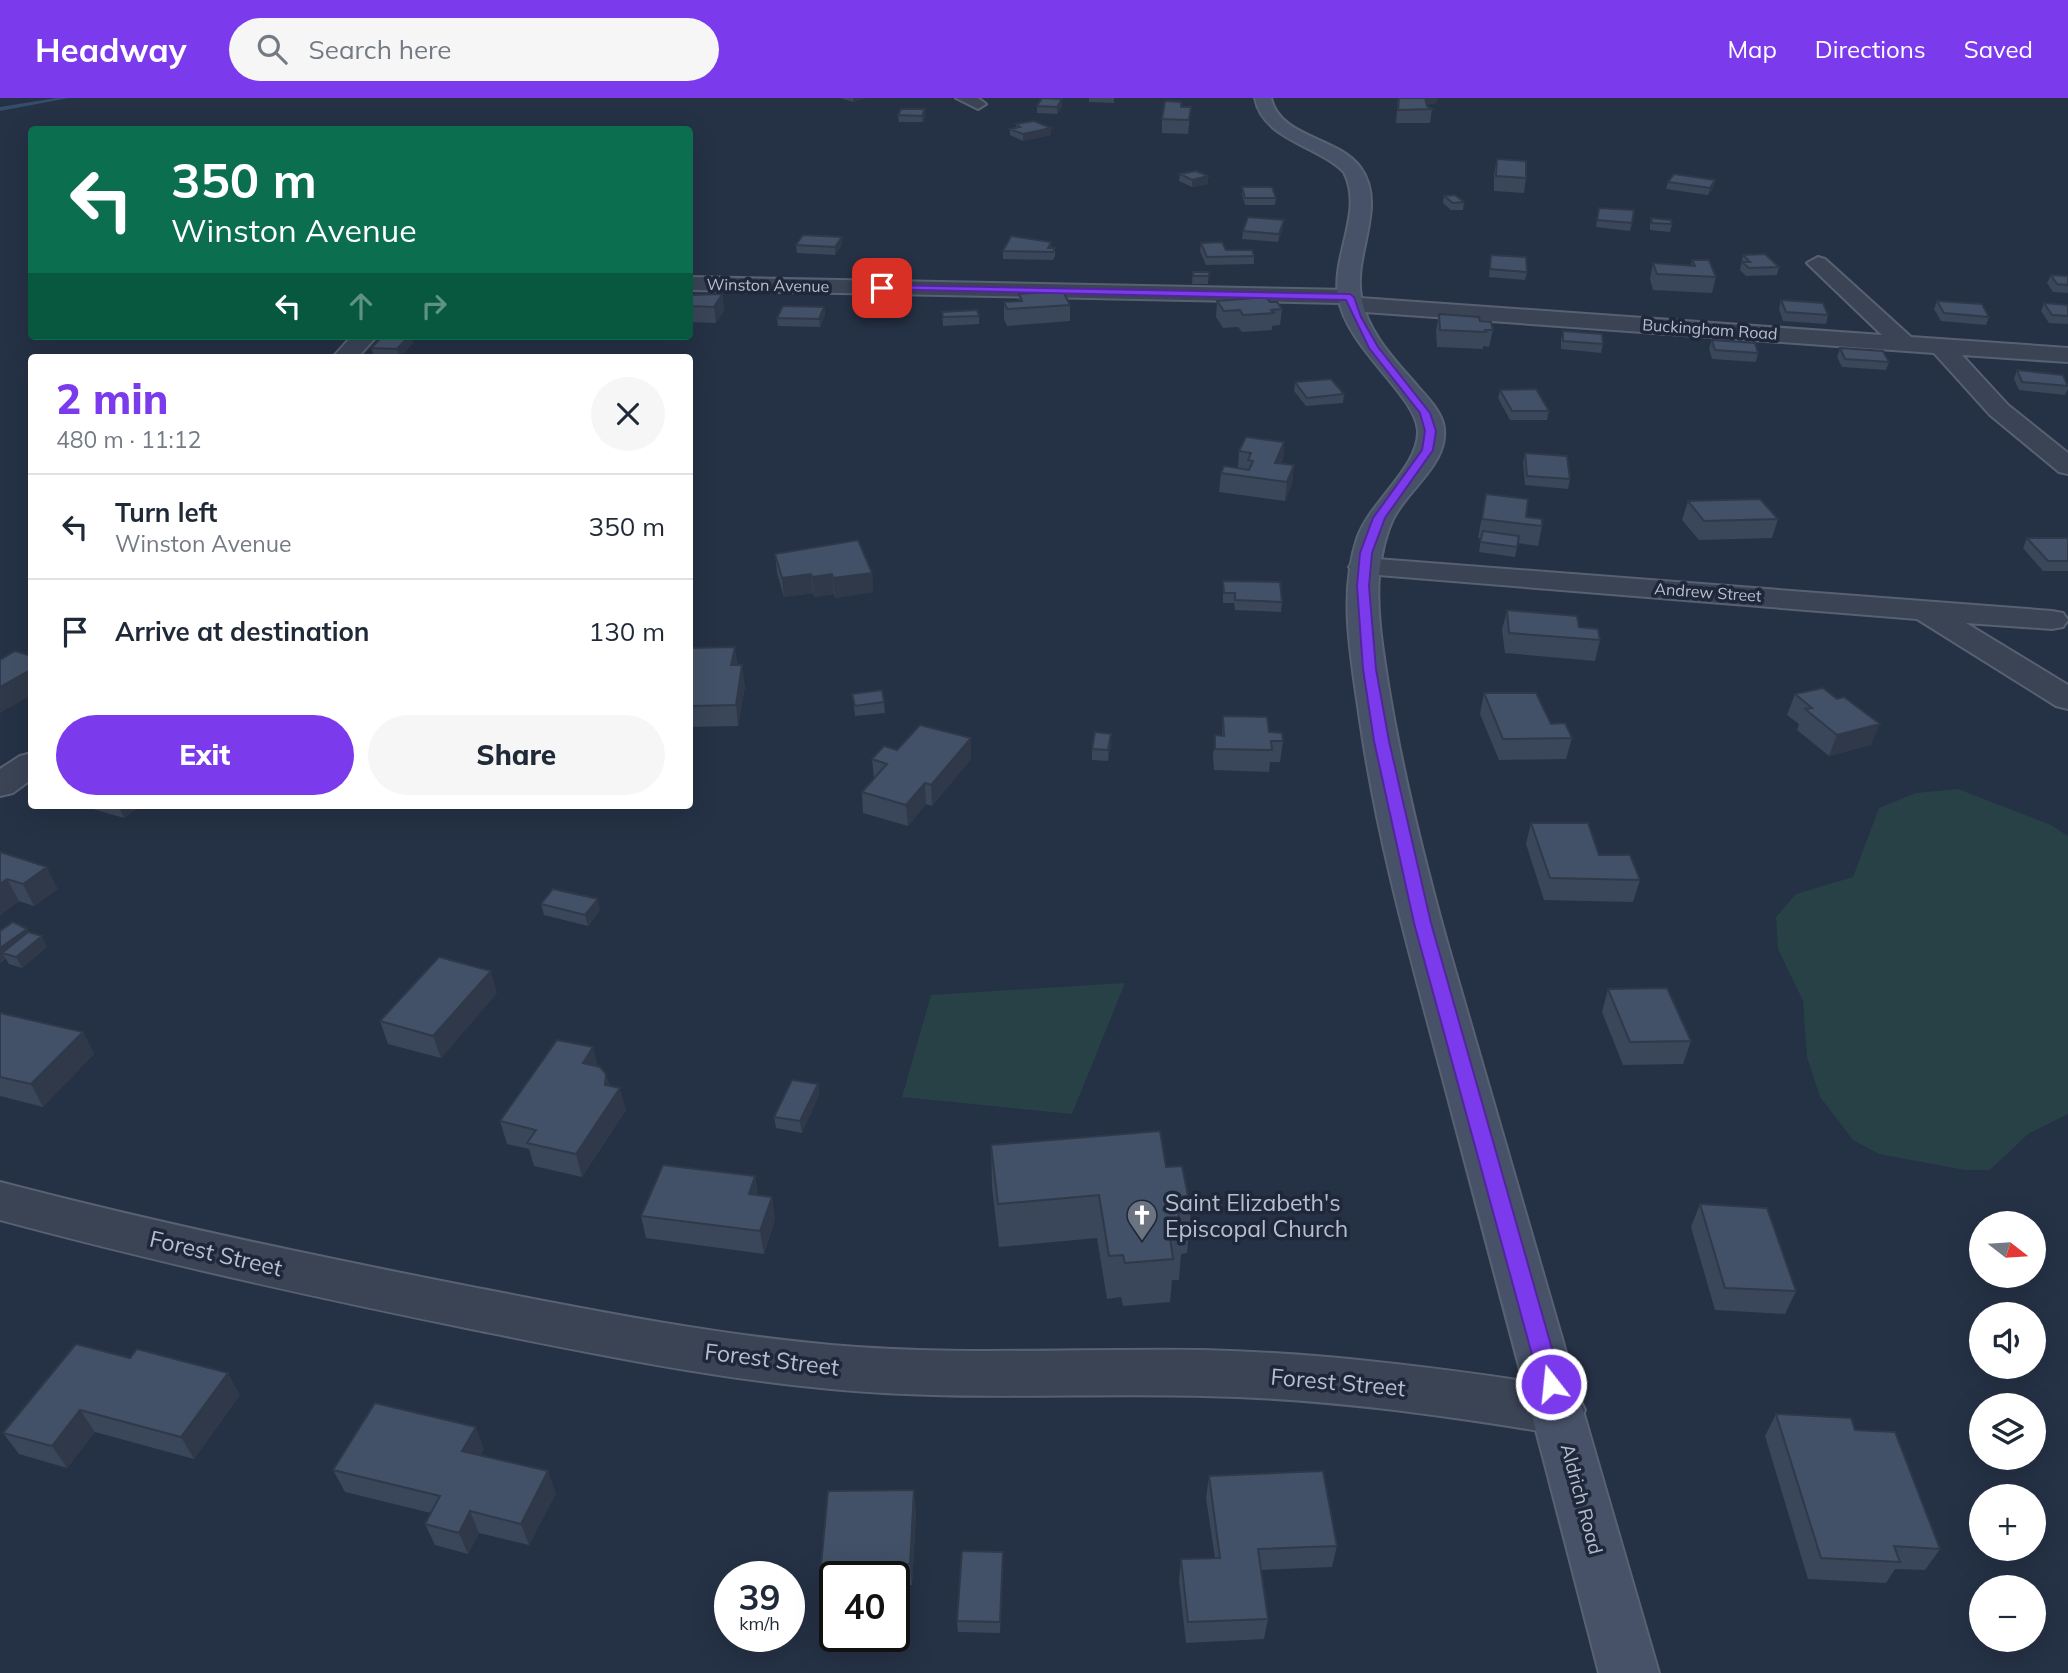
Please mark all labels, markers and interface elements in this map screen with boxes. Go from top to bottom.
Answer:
search box [229,18,719,81]
text: Headway [35,29,187,70]
icon: search [253,30,291,68]
text: Search here [309,33,451,66]
text: Map [1727,34,1777,64]
text: Directions [1815,34,1926,64]
text: Saved [1964,34,2033,64]
text: 350 m [171,149,317,210]
icon: left [56,154,147,245]
text: Winston Avenue [171,210,417,250]
pin [852,258,912,318]
icon: arrive [863,269,901,307]
street label: Winston Avenue [706,274,830,296]
icon: left [269,287,307,325]
icon: ahead [342,287,380,325]
icon: right [415,287,453,325]
street label: Buckingham Road [1642,314,1778,344]
text: 2 min [56,372,169,425]
button: close [591,377,665,451]
text: 480 m · 11:12 [56,425,201,454]
text: Turn left [115,496,217,529]
icon: left [56,508,94,546]
text: 350 m [589,510,665,543]
text: Winston Avenue [115,529,292,558]
street label: Andrew Street [1654,578,1763,606]
icon: arrive [56,613,94,651]
text: Arrive at destination [115,615,370,648]
text: 130 m [589,615,665,648]
button: Exit [56,715,354,795]
button: Share [368,715,665,795]
place label: Saint Elizabeth's Episcopal Church [1165,1188,1348,1243]
church icon: Saint Elizabeth's Episcopal Church [1125,1198,1159,1242]
north arrow [1969,1211,2046,1288]
map controls [1969,1211,2046,1652]
street label: Forest Street [147,1224,285,1282]
button: sound [1969,1302,2046,1379]
street label: Forest Street [703,1336,841,1382]
position arrow [1514,1347,1588,1421]
street label: Forest Street [1269,1362,1407,1402]
button: layers [1969,1393,2046,1470]
street label: Aldrich Road [1556,1441,1608,1557]
button: + [1969,1484,2046,1561]
speed limit sign: 40 [819,1561,910,1652]
text: 39 [738,1575,781,1619]
button: − [1969,1575,2046,1652]
text: km/h [739,1612,780,1635]

